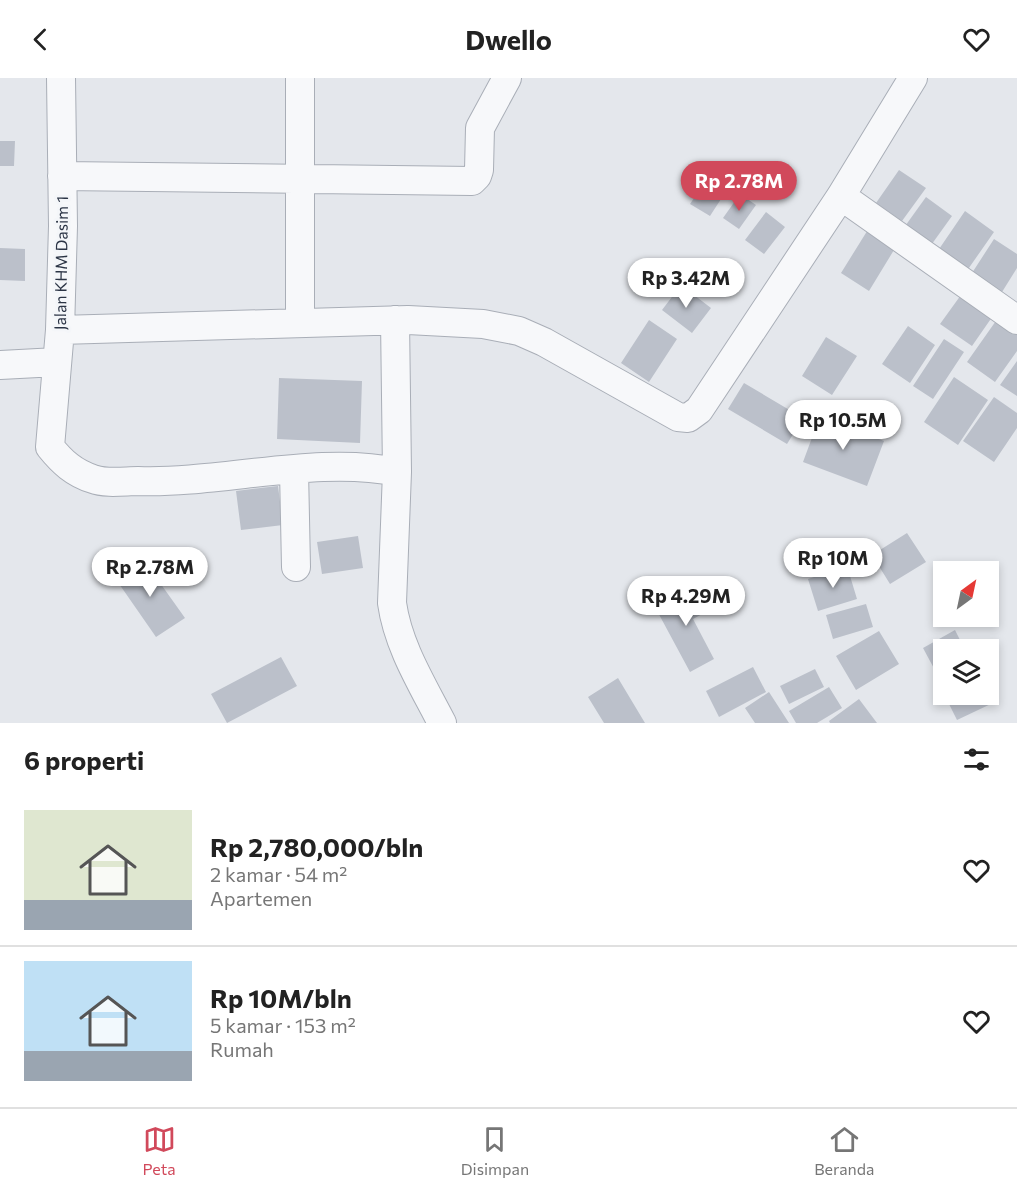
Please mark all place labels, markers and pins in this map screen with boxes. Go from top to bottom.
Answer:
pin: Rp 2.78M [677,161,801,212]
pin: Rp 3.42M [624,258,748,309]
pin: Rp 10.5M [781,400,905,451]
pin: Rp 10M [784,538,882,589]
pin: Rp 2.78M [88,547,212,598]
pin: Rp 4.29M [624,576,748,627]

